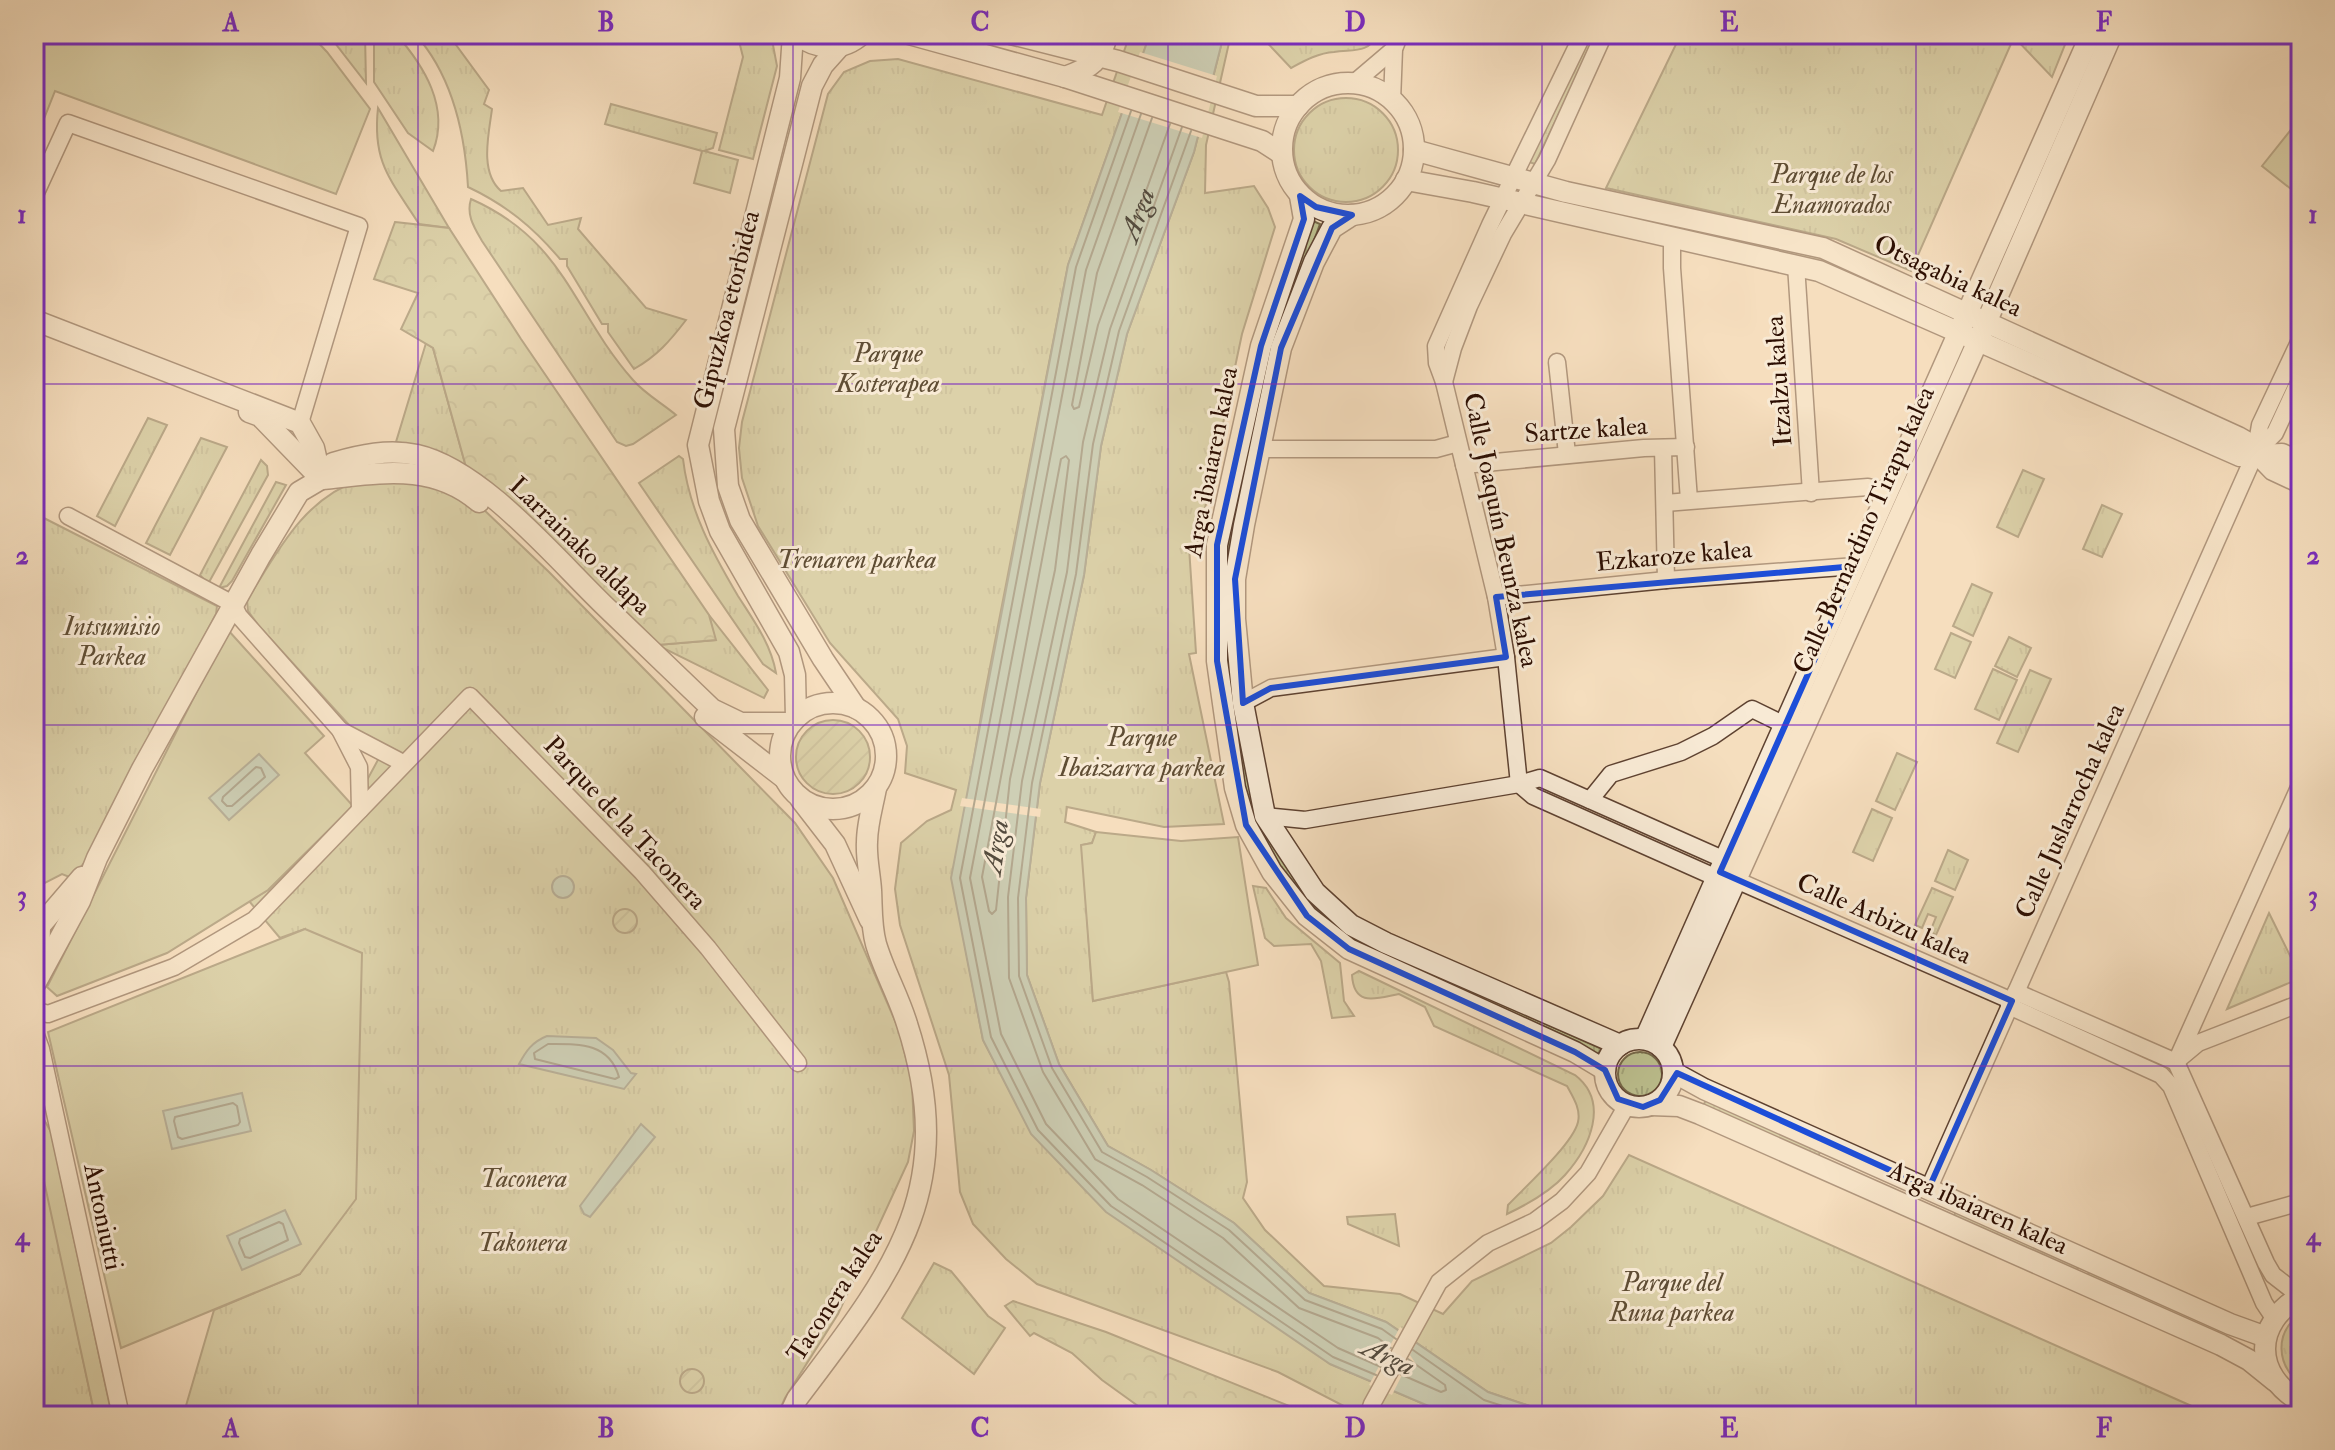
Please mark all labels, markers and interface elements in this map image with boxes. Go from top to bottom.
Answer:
text: A [222,7,240,39]
text: B [597,7,615,39]
text: C [970,7,990,39]
text: D [1344,7,1366,39]
text: E [1720,7,1739,39]
text: F [2096,7,2113,39]
park label: Parque de los Enamorados [1770,159,1894,221]
water label: Arga [1111,183,1163,249]
text: 1 [17,199,27,231]
text: 1 [2308,199,2318,231]
street label: Gipuzkoa etorbidea [687,207,768,413]
street label: Otsagabia kalea [1869,228,2027,324]
street label: Itzalzu kalea [1758,314,1800,447]
park label: Parque Kosterapea [834,338,940,400]
street label: Arga ibaiaren kalea [1177,364,1245,561]
street label: Calle Bernardino Tirapu kalea [1786,381,1943,679]
street label: Calle Joaquín Beunza kalea [1456,390,1546,670]
street label: Sartze kalea [1523,410,1649,450]
street label: Larrainako aldapa [502,470,658,623]
street label: Ezkaroze kalea [1595,533,1754,579]
text: 2 [15,540,29,572]
text: 2 [2306,540,2320,572]
park label: Trenaren parkea [778,544,936,576]
park label: Intsumisio Parkea [61,611,161,673]
street label: Calle Juslarrocha kalea [2008,698,2132,923]
park label: Parque Ibaizarra parkea [1057,722,1225,784]
street label: Parque de la Taconera [537,730,714,916]
water label: Arga [974,817,1017,880]
street label: Calle Arbizu kalea [1792,866,1976,972]
text: 3 [17,880,27,912]
text: 3 [2308,880,2318,912]
street label: Arga ibaiaren kalea [1882,1154,2073,1262]
street label: Antoniutti [76,1160,130,1273]
park label: Taconera [481,1163,567,1195]
text: 4 [14,1221,31,1253]
text: 4 [2305,1221,2322,1253]
street label: Taconera kalea [780,1224,890,1368]
park label: Takonera [478,1227,568,1259]
park label: Parque del Runa parkea [1609,1267,1734,1329]
water label: Arga [1353,1328,1420,1384]
text: A [222,1413,240,1445]
text: B [597,1413,615,1445]
text: C [970,1413,990,1445]
text: D [1344,1413,1366,1445]
text: E [1720,1413,1739,1445]
text: F [2096,1413,2113,1445]

